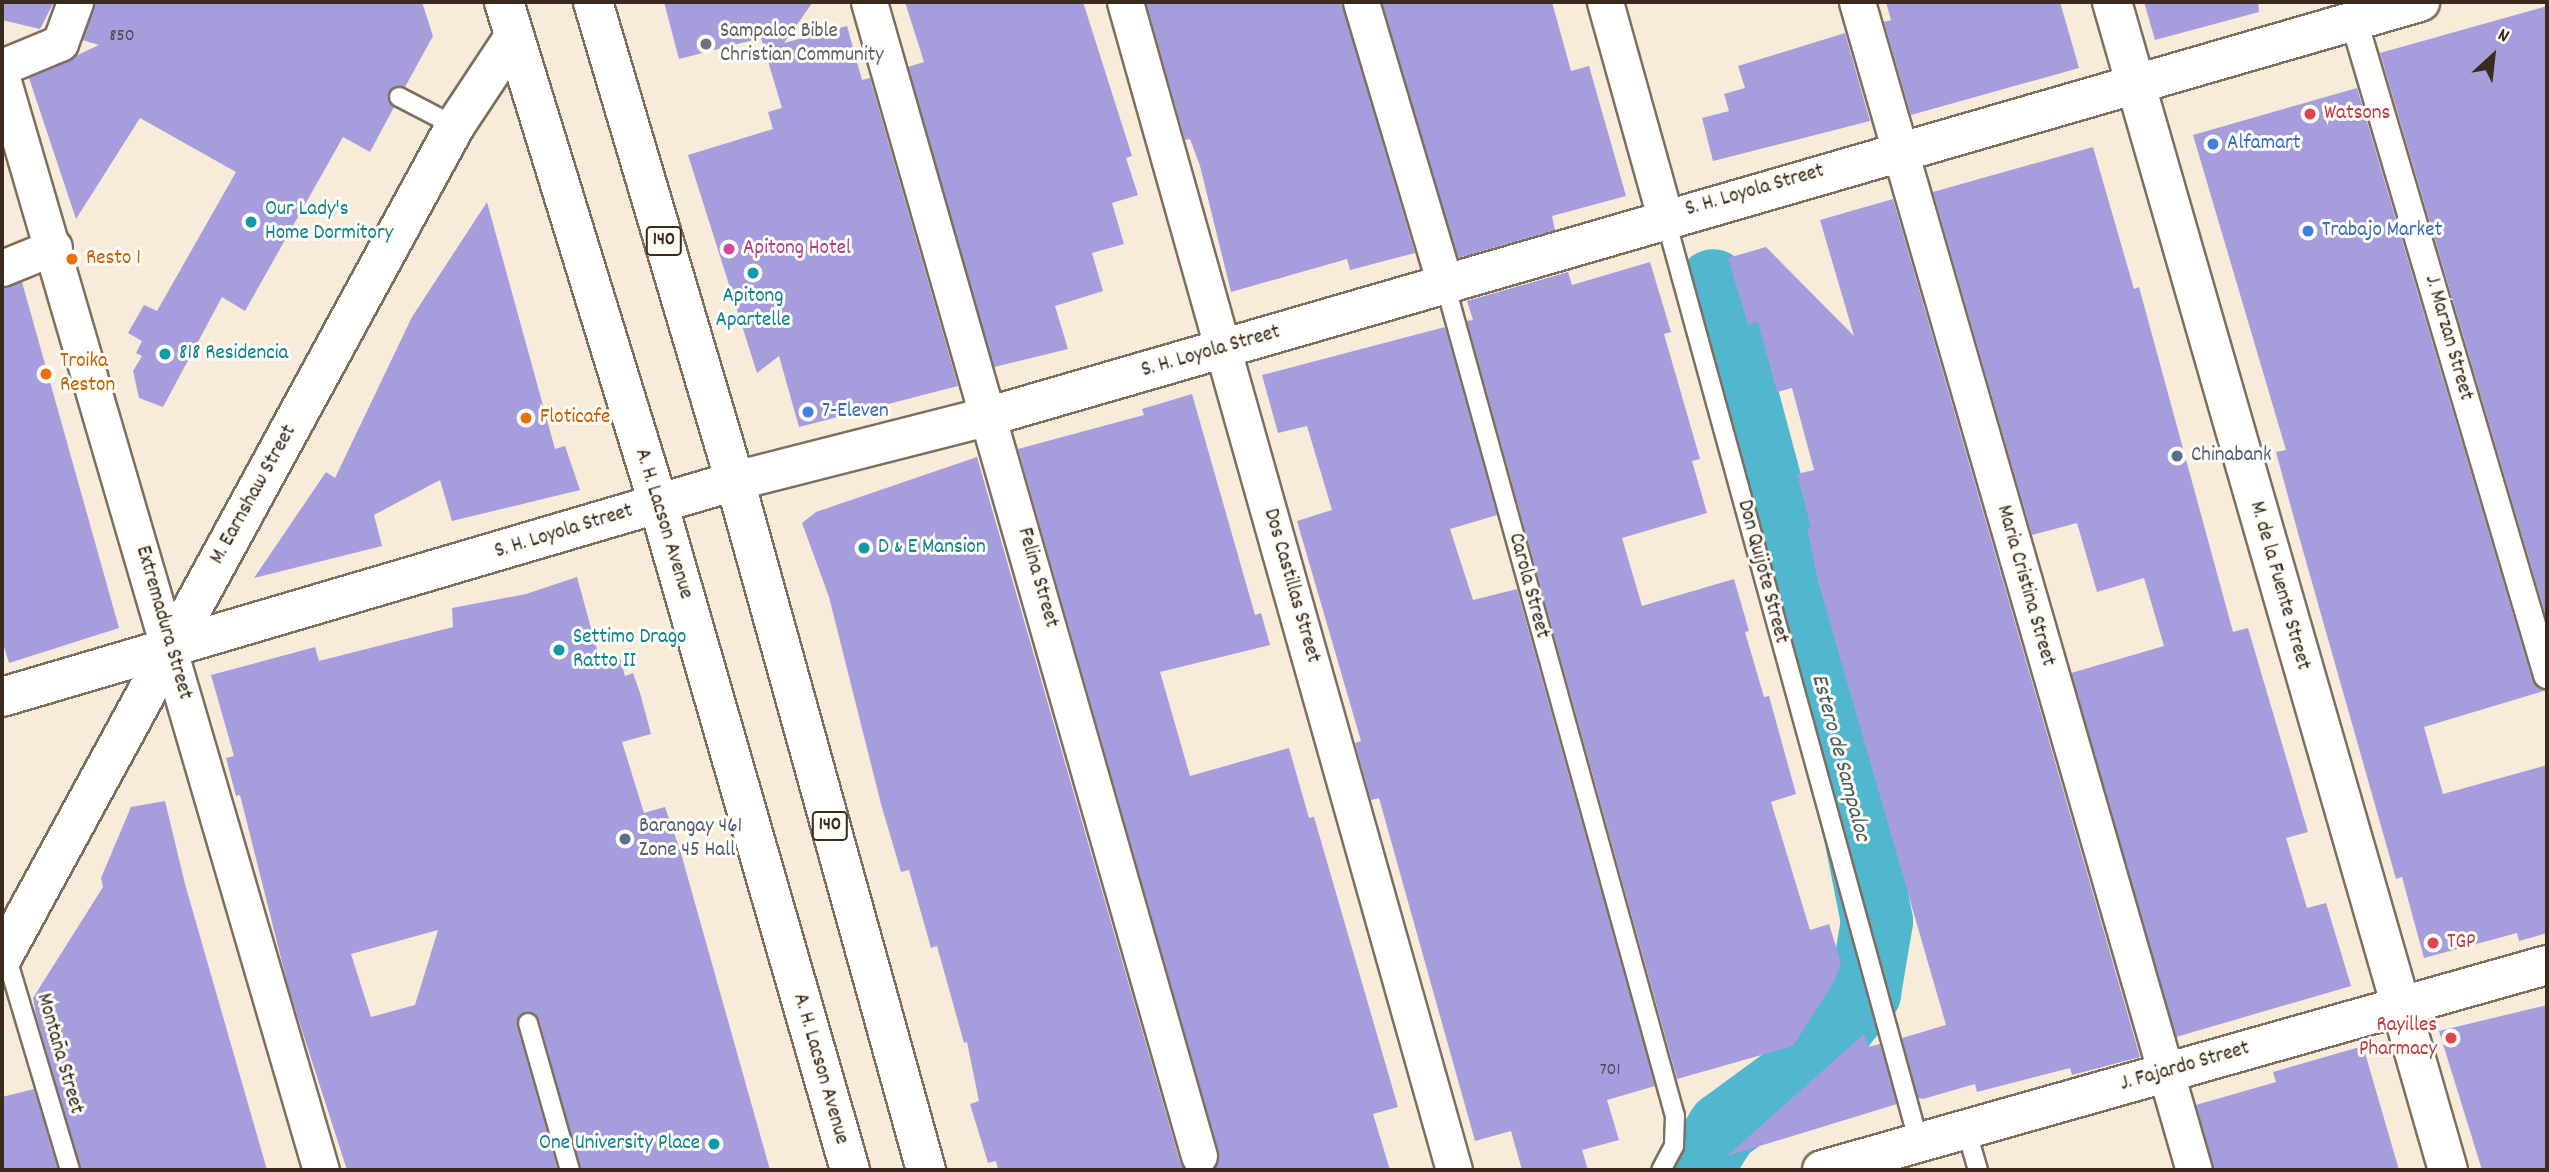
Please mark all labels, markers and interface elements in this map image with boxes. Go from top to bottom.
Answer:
place label: Sampaloc Bible Christian Community [720,19,884,69]
north arrow [2458,21,2528,91]
text: N [2492,23,2513,51]
house number: 850 [109,26,135,48]
marker: Sampaloc Bible Christian Community [698,36,714,52]
place label: Watsons [2324,101,2390,127]
marker: Watsons [2302,106,2318,122]
place label: Alfamart [2227,131,2301,157]
marker: Alfamart [2205,136,2221,152]
street label: S. H. Loyola Street [1683,159,1827,223]
place label: Our Lady's Home Dormitory [265,197,393,247]
marker: Our Lady's Home Dormitory [243,214,259,230]
place label: Trabajo Market [2322,218,2442,244]
marker: Trabajo Market [2300,223,2316,239]
road number: 140 [645,226,683,256]
place label: Apitong Hotel [743,236,851,262]
marker: Apitong Hotel [721,241,737,257]
place label: Resto 1 [86,246,141,272]
marker: Resto 1 [64,251,80,267]
marker: Apitong Apartelle [745,265,761,281]
street label: J. Marzan Street [2418,272,2478,404]
place label: Apitong Apartelle [715,284,791,334]
street label: S. H. Loyola Street [1139,320,1283,384]
place label: 818 Residencia [179,341,288,367]
marker: 818 Residencia [157,346,173,362]
place label: Troika Reston [60,349,115,399]
marker: Troika Reston [38,366,54,382]
place label: 7-Eleven [822,399,889,425]
marker: 7-Eleven [800,404,816,420]
place label: Floticafe [540,405,610,431]
marker: Floticafe [518,410,534,426]
street label: M. Earnshaw Street [205,421,303,569]
place label: Chinabank [2191,443,2272,469]
street label: A. H. Lacson Avenue [628,446,698,602]
marker: Chinabank [2169,448,2185,464]
street label: Don Quijote Street [1731,497,1793,647]
street label: S. H. Loyola Street [492,499,636,565]
street label: M. de la Fuente Street [2243,499,2315,673]
street label: Maria Cristina Street [1990,503,2060,669]
street label: Dos Castillas Street [1257,506,1325,666]
street label: Felina Street [1011,525,1063,631]
street label: Carola Street [1502,531,1554,641]
place label: D & E Mansion [878,535,986,561]
marker: D & E Mansion [856,540,872,556]
street label: Extremadura Street [129,543,197,703]
place label: Settimo Drago Ratto II [573,625,686,675]
marker: Settimo Drago Ratto II [551,642,567,658]
water label: Estero de Sampaloc [1803,671,1875,845]
road number: 140 [811,810,849,842]
place label: Barangay 461 Zone 45 Hall [639,814,742,864]
marker: Barangay 461 Zone 45 Hall [617,831,633,847]
place label: TGP [2447,930,2476,956]
marker: TGP [2425,935,2441,951]
street label: Montaña Street [30,991,88,1117]
street label: A. H. Lacson Avenue [786,991,854,1147]
place label: Rayilles Pharmacy [2359,1013,2437,1063]
marker: Rayilles Pharmacy [2443,1030,2459,1046]
street label: J. Fajardo Street [2117,1037,2253,1097]
house number: 701 [1600,1060,1620,1082]
place label: One University Place [539,1131,700,1157]
marker: One University Place [706,1136,722,1152]

